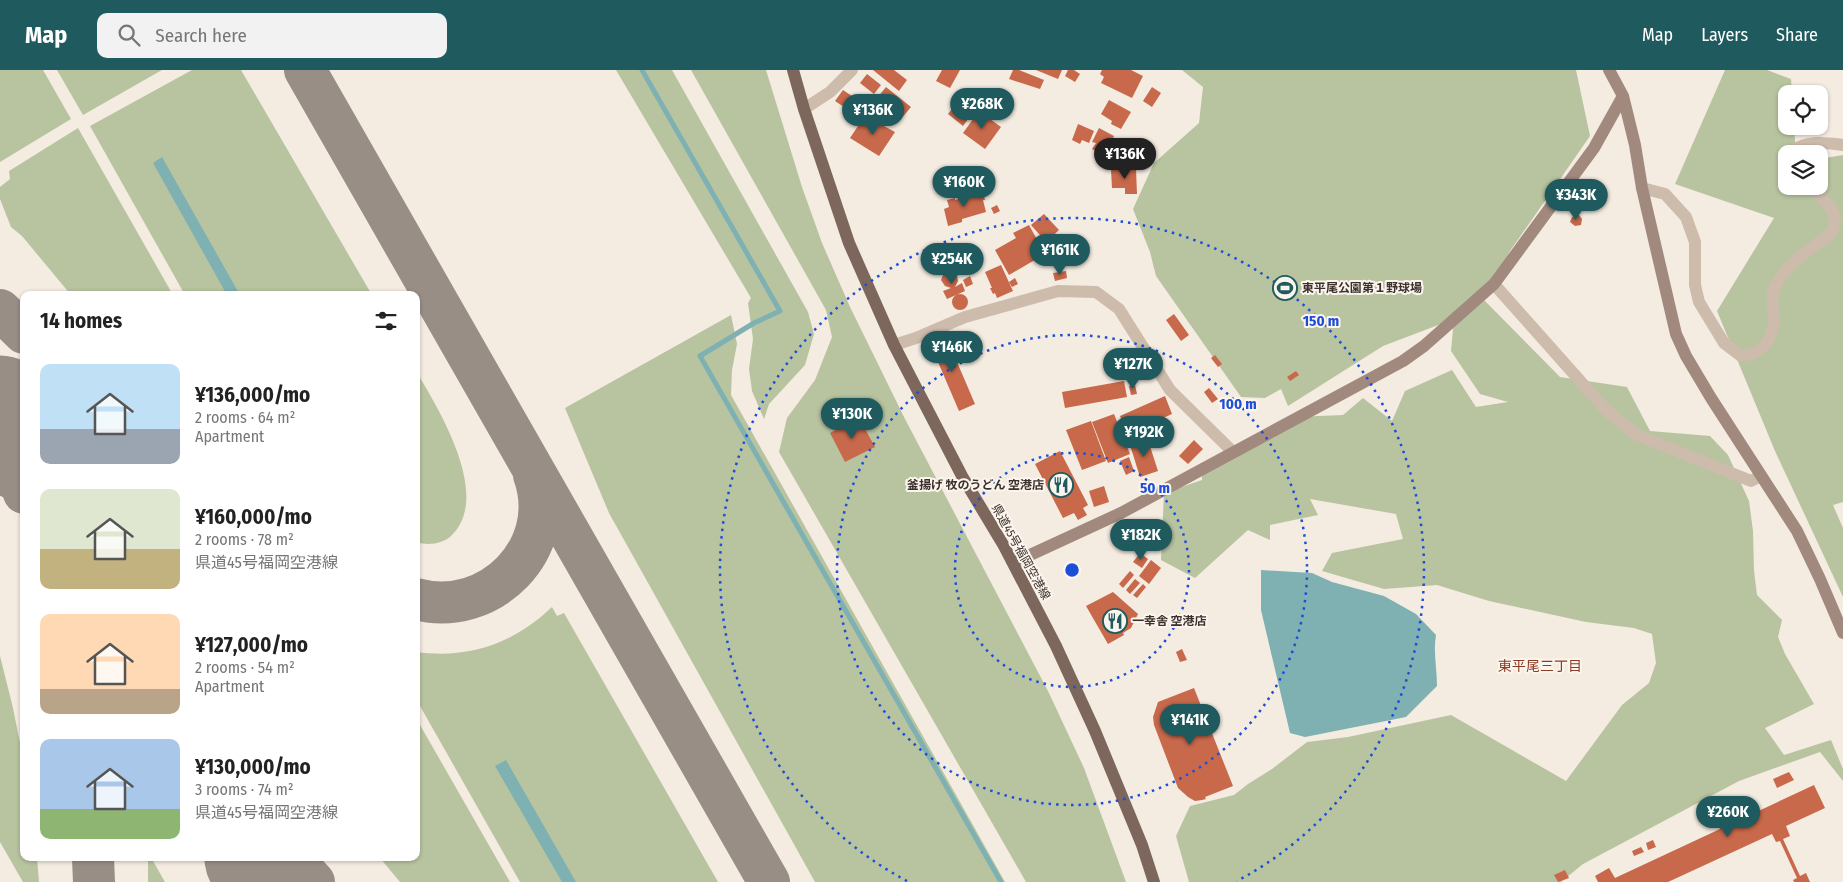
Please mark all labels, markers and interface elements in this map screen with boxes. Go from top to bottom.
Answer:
search box [97,13,447,58]
text: Map [25,21,67,49]
icon: search [115,21,143,49]
text: Search here [155,24,247,47]
text: Map [1642,24,1673,46]
text: Layers [1701,24,1748,46]
text: Share [1776,24,1818,46]
map controls [1778,85,1828,195]
button: locate [1778,85,1828,135]
pin: ¥268K [947,88,1017,130]
pin: ¥136K [838,93,908,136]
text: ¥268K [961,94,1003,113]
text: ¥136K [853,100,893,119]
pin: ¥136K [1090,138,1160,180]
text: ¥136K [1105,144,1145,163]
button: layers [1778,145,1828,195]
pin: ¥160K [929,166,999,208]
text: ¥160K [944,172,984,191]
pin: ¥343K [1541,178,1611,221]
text: ¥343K [1556,185,1596,204]
pin: ¥161K [1025,234,1095,276]
text: ¥161K [1041,240,1079,259]
pin: ¥254K [917,242,987,285]
text: ¥254K [932,249,972,268]
sports icon: 東平尾公園第１野球場 [1272,275,1298,301]
place label: 東平尾公園第１野球場 [1302,281,1422,295]
icon: filters [372,307,400,335]
text: 14 homes [40,308,122,334]
text: 150 m [1303,312,1339,330]
pin: ¥146K [917,330,987,373]
text: ¥146K [932,337,972,356]
pin: ¥127K [1098,348,1168,390]
text: ¥127K [1114,354,1152,373]
text: ¥136,000/mo [195,382,310,408]
icon: home [80,384,140,444]
text: 100 m [1219,395,1257,413]
pin: ¥130K [817,398,887,440]
text: ¥130K [832,404,872,423]
text: 2 rooms · 64 m² [195,408,295,427]
pin: ¥192K [1109,416,1179,458]
text: ¥192K [1124,422,1164,441]
text: Apartment [195,427,264,446]
restaurant icon: 釜揚げ 牧のうどん 空港店 [1048,472,1074,498]
place label: 釜揚げ 牧のうどん 空港店 [907,478,1044,492]
text: 50 m [1140,479,1170,497]
street label: 県道45号福岡空港線 [989,502,1053,602]
text: ¥160,000/mo [195,504,312,530]
icon: home [80,509,140,569]
pin: ¥182K [1106,518,1176,561]
text: ¥182K [1121,525,1161,544]
text: 2 rooms · 78 m² [195,530,294,549]
text: 県道45号福岡空港線 [195,553,338,572]
centre of rings [1063,561,1081,579]
restaurant icon: 一幸舎 空港店 [1102,608,1128,634]
place label: 一幸舎 空港店 [1132,614,1207,628]
text: ¥127,000/mo [195,632,308,658]
icon: home [80,634,140,694]
text: 2 rooms · 54 m² [195,658,295,677]
district label: 東平尾三丁目 [1498,658,1582,675]
text: Apartment [195,677,264,696]
pin: ¥141K [1155,704,1225,746]
text: ¥141K [1171,710,1209,729]
text: ¥130,000/mo [195,754,311,780]
icon: home [80,759,140,819]
text: 3 rooms · 74 m² [195,780,293,799]
pin: ¥260K [1693,796,1763,838]
text: ¥260K [1707,802,1749,821]
text: 県道45号福岡空港線 [195,803,338,822]

